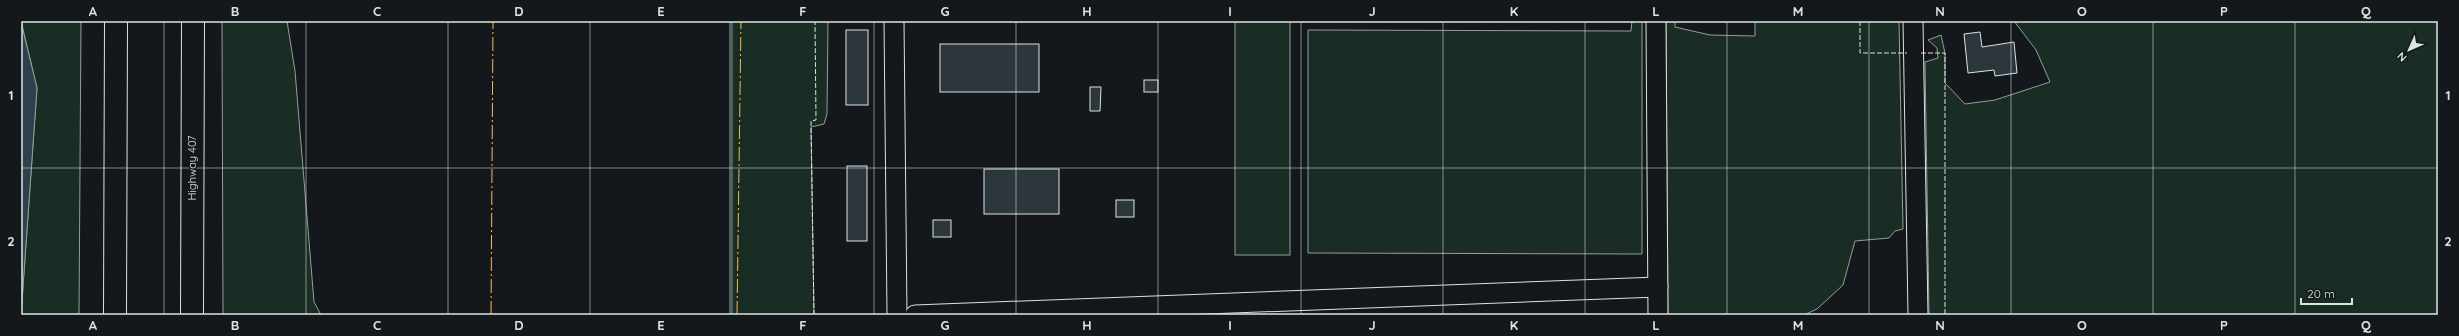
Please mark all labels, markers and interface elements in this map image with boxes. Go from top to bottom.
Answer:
text: A [89,3,98,19]
text: B [231,3,239,19]
text: C [373,3,381,19]
text: D [514,3,524,19]
text: E [657,3,665,19]
text: F [799,3,807,19]
text: G [940,3,950,19]
text: H [1082,3,1092,19]
text: I [1228,3,1232,19]
text: J [1368,3,1376,19]
text: K [1510,3,1519,19]
text: L [1652,3,1660,19]
text: M [1793,3,1803,19]
text: N [1935,3,1945,19]
text: O [2077,3,2087,19]
text: P [2220,3,2228,19]
text: Q [2361,3,2372,19]
north arrow [2389,30,2429,70]
text: N [2394,49,2410,65]
text: 1 [8,87,14,103]
text: 1 [2445,87,2451,103]
street label: Highway 407 [185,135,199,201]
text: 2 [7,233,15,249]
text: 2 [2444,233,2452,249]
scale bar [2301,280,2352,306]
text: 20 m [2307,286,2335,301]
text: A [89,317,98,333]
text: B [231,317,239,333]
text: C [373,317,381,333]
text: D [514,317,524,333]
text: E [657,317,665,333]
text: F [799,317,807,333]
text: G [940,317,950,333]
text: H [1082,317,1092,333]
text: I [1228,317,1232,333]
text: J [1368,317,1376,333]
text: K [1510,317,1519,333]
text: L [1652,317,1660,333]
text: M [1793,317,1803,333]
text: N [1935,317,1945,333]
text: O [2077,317,2087,333]
text: P [2220,317,2228,333]
text: Q [2361,317,2372,333]

